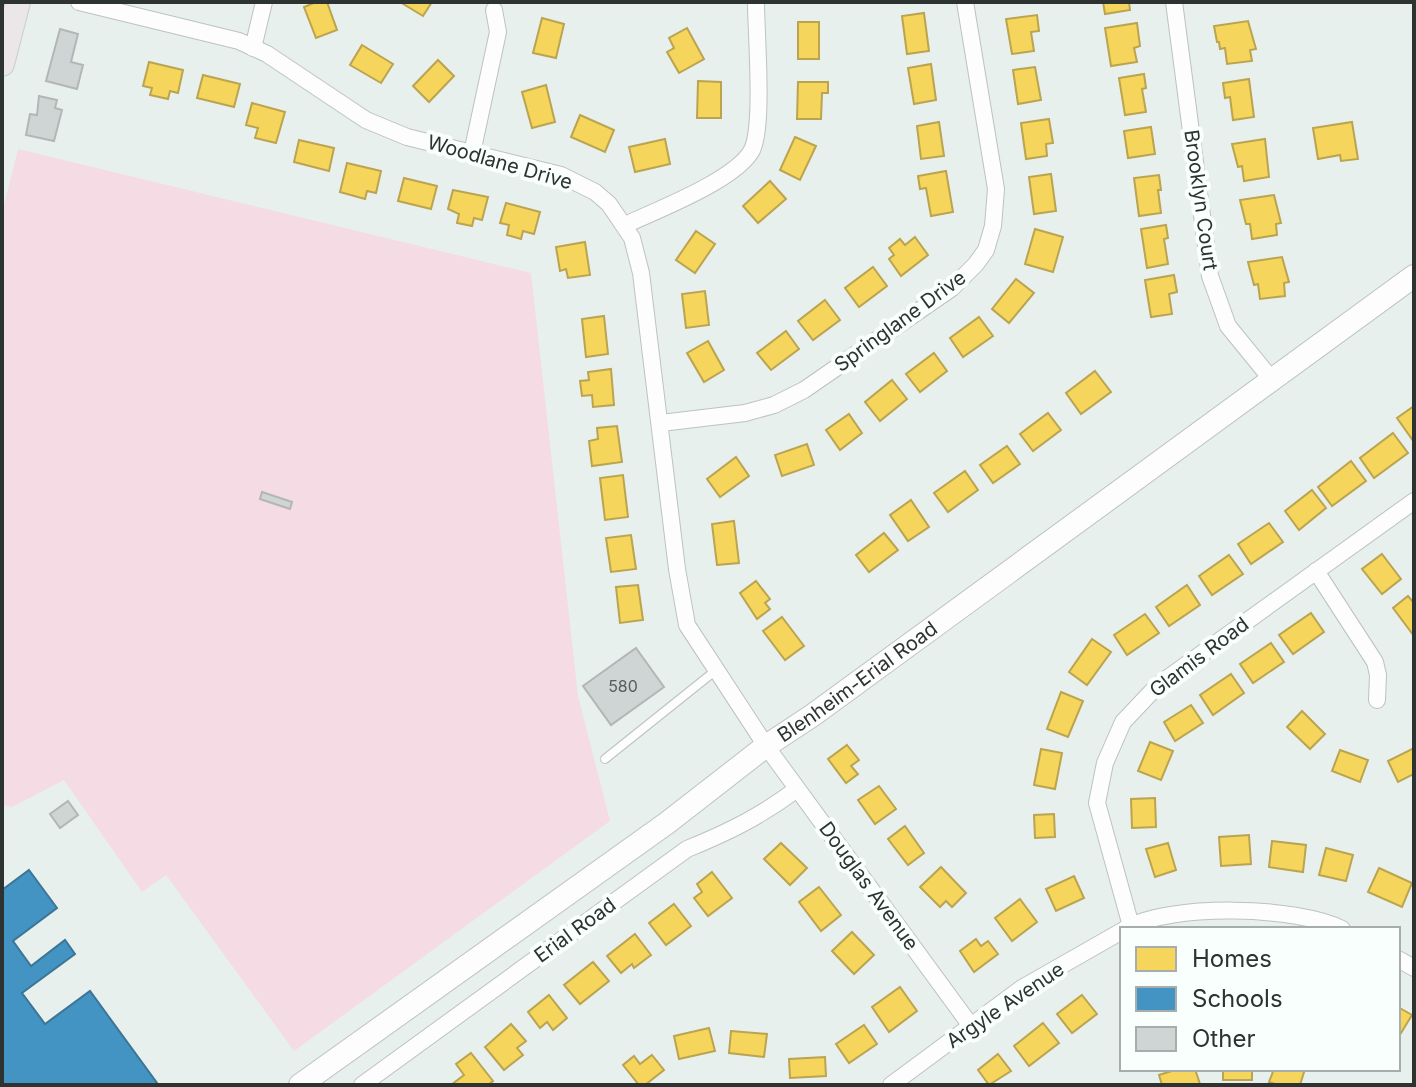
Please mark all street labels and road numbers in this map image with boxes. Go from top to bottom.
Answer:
street label: Brooklyn Court [1179,128,1223,272]
street label: Woodlane Drive [425,130,575,194]
street label: Springlane Drive [830,265,970,377]
street label: Glamis Road [1145,612,1253,702]
street label: Blenheim-Erial Road [773,616,942,747]
street label: Douglas Avenue [814,817,924,955]
street label: Erial Road [530,892,620,968]
street label: Argyle Avenue [942,957,1068,1053]

